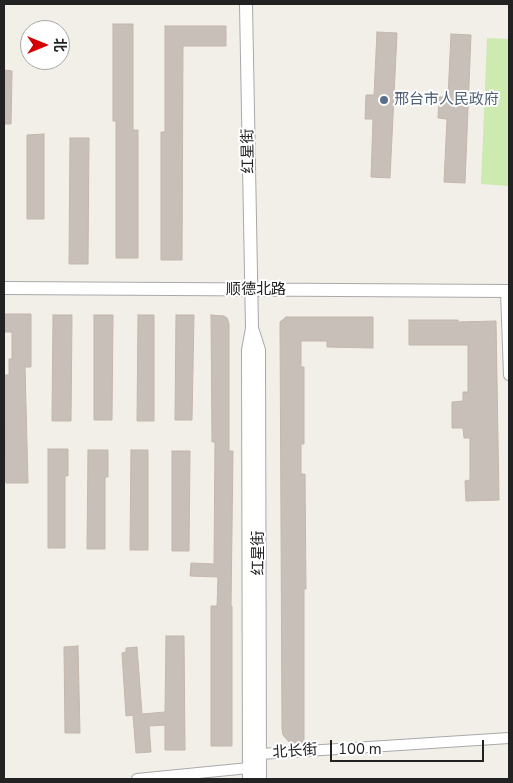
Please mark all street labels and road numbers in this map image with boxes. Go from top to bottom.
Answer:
street label: 红星街 [240,128,258,174]
street label: 顺德北路 [226,281,286,299]
street label: 红星街 [250,531,268,575]
street label: 北长街 [272,741,318,763]

